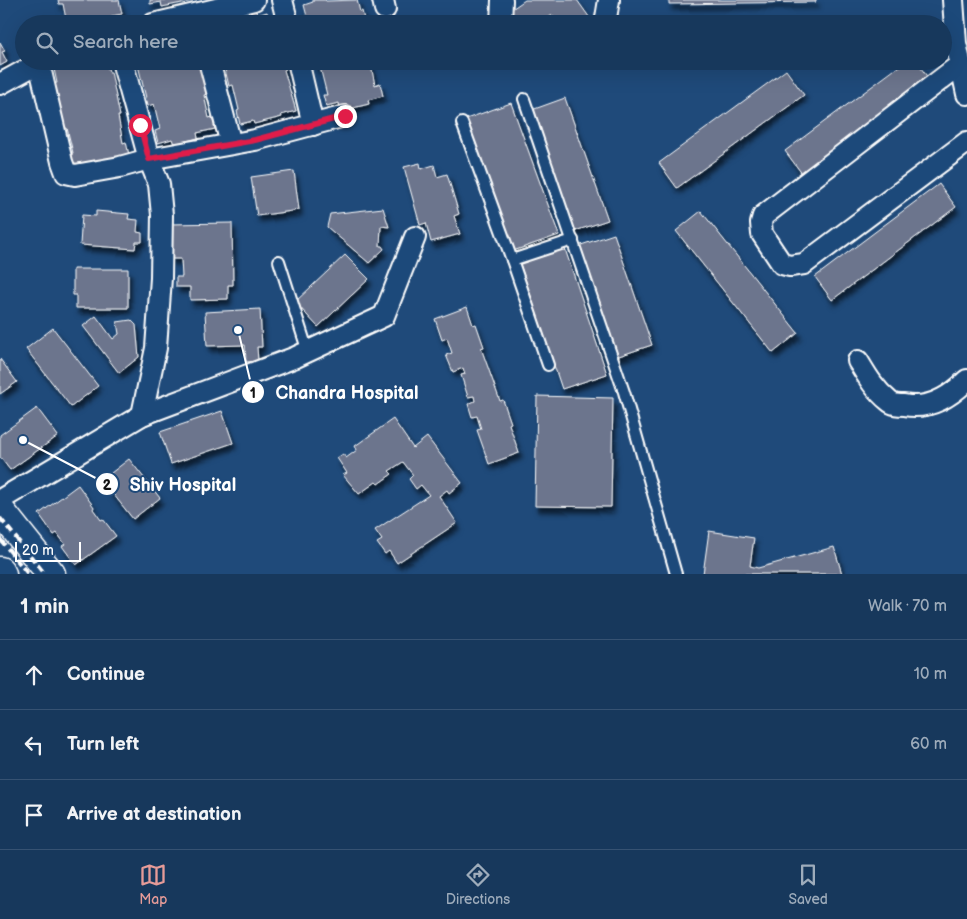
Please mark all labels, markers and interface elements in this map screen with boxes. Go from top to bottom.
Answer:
search box [15,15,952,70]
icon: search [33,29,61,57]
text: Search here [73,31,178,54]
route end [334,105,357,128]
route start [129,114,152,137]
callout: Chandra Hospital [240,376,429,409]
text: Chandra Hospital [275,383,419,404]
text: 1 [250,384,256,403]
callout: Shiv Hospital [95,468,246,501]
text: Shiv Hospital [130,475,236,496]
text: 2 [103,476,112,495]
scale bar [15,539,81,562]
text: 20 m [22,542,54,559]
text: 1 min [20,594,69,619]
text: Walk · 70 m [868,597,947,616]
icon: ahead [20,661,48,689]
text: Continue [67,663,145,686]
text: 10 m [914,665,947,684]
icon: left [20,731,48,759]
text: Turn left [67,733,139,756]
text: 60 m [910,735,947,754]
icon: arrive [20,801,48,829]
text: Arrive at destination [67,803,242,826]
tab: Map [139,861,167,908]
tab: Directions [446,861,510,908]
tab: Saved [788,861,828,908]

